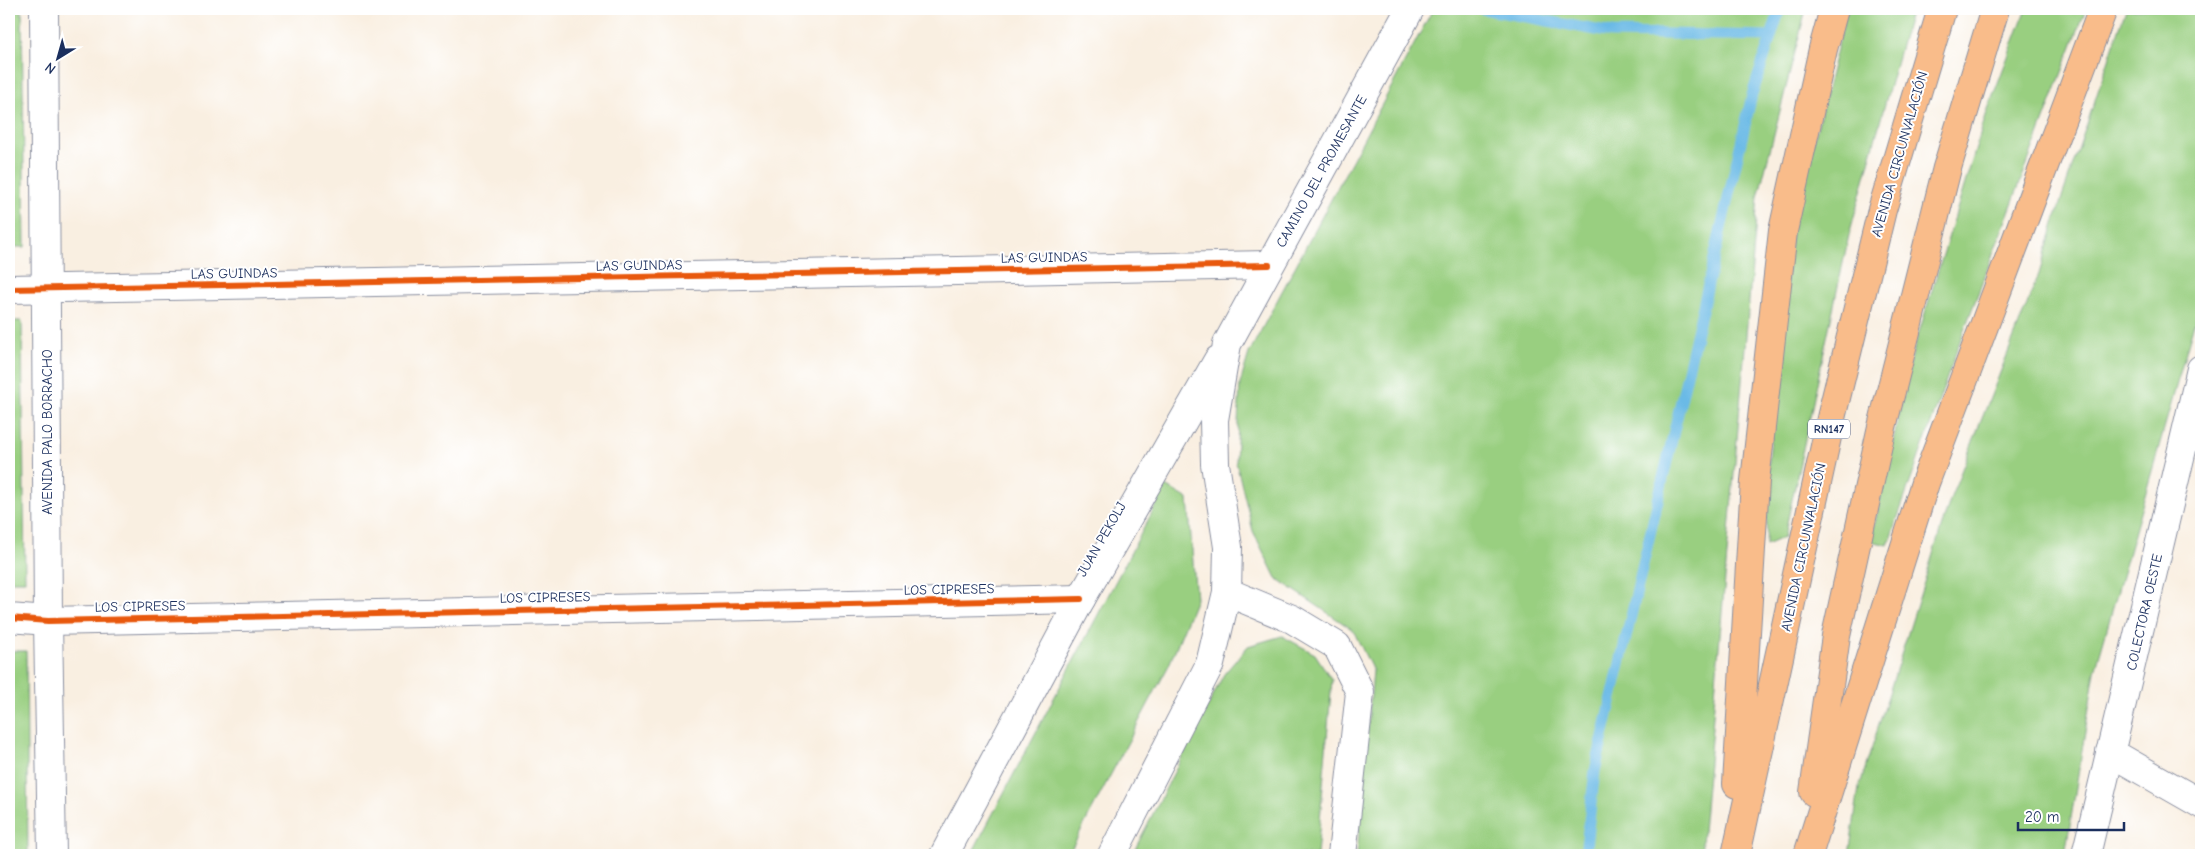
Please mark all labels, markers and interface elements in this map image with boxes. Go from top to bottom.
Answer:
north arrow [32,32,82,82]
text: N [42,58,59,78]
street label: AVENIDA CIRCUNVALACIÓN [1868,69,1931,239]
street label: CAMINO DEL PROMESANTE [1272,92,1371,251]
street label: LAS GUINDAS [1001,248,1088,267]
street label: LAS GUINDAS [596,256,683,275]
street label: LAS GUINDAS [191,264,278,283]
street label: AVENIDA PALO BORRACHO [39,349,56,515]
road number: RN147 [1808,419,1850,438]
street label: AVENIDA CIRCUNVALACIÓN [1777,461,1830,633]
street label: JUAN PEKOLJ [1073,499,1130,580]
street label: COLECTORA OESTE [2123,552,2166,672]
street label: LOS CIPRESES [904,580,995,599]
street label: LOS CIPRESES [500,588,591,607]
street label: LOS CIPRESES [95,597,186,616]
scale bar [2018,799,2124,831]
text: 20 m [2025,808,2059,826]

